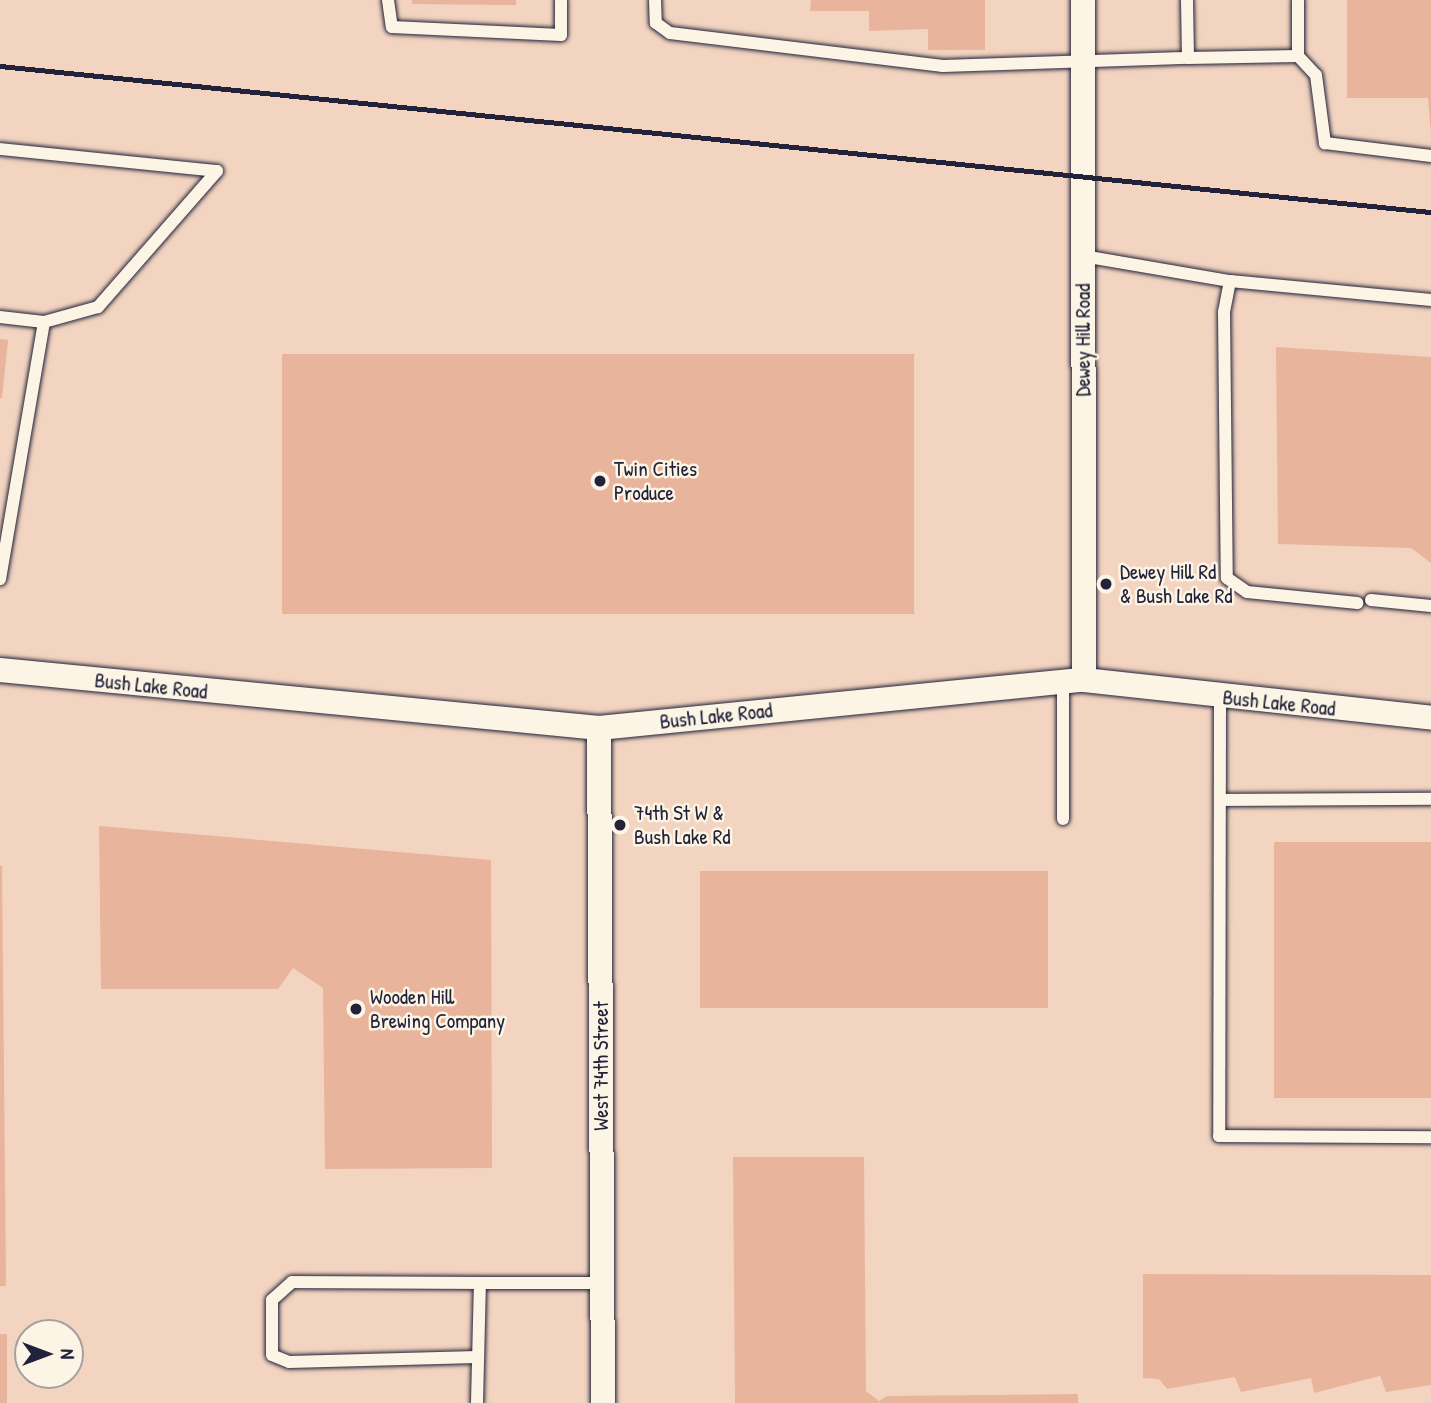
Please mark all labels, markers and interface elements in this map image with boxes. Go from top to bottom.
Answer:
street label: Dewey Hill Road [1070,284,1096,396]
place label: Twin Cities Produce [614,456,697,506]
marker: Twin Cities Produce [592,473,608,489]
place label: Dewey Hill Rd & Bush Lake Rd [1120,559,1232,609]
marker: Dewey Hill Rd & Bush Lake Rd [1098,576,1114,592]
street label: Bush Lake Road [93,668,209,704]
street label: Bush Lake Road [1221,685,1337,721]
street label: Bush Lake Road [658,698,774,734]
place label: 74th St W & Bush Lake Rd [634,800,730,850]
marker: 74th St W & Bush Lake Rd [612,817,628,833]
place label: Wooden Hill Brewing Company [370,984,505,1034]
marker: Wooden Hill Brewing Company [348,1001,364,1017]
street label: West 74th Street [588,1001,614,1131]
north arrow [14,1319,84,1389]
text: N [55,1349,81,1359]

